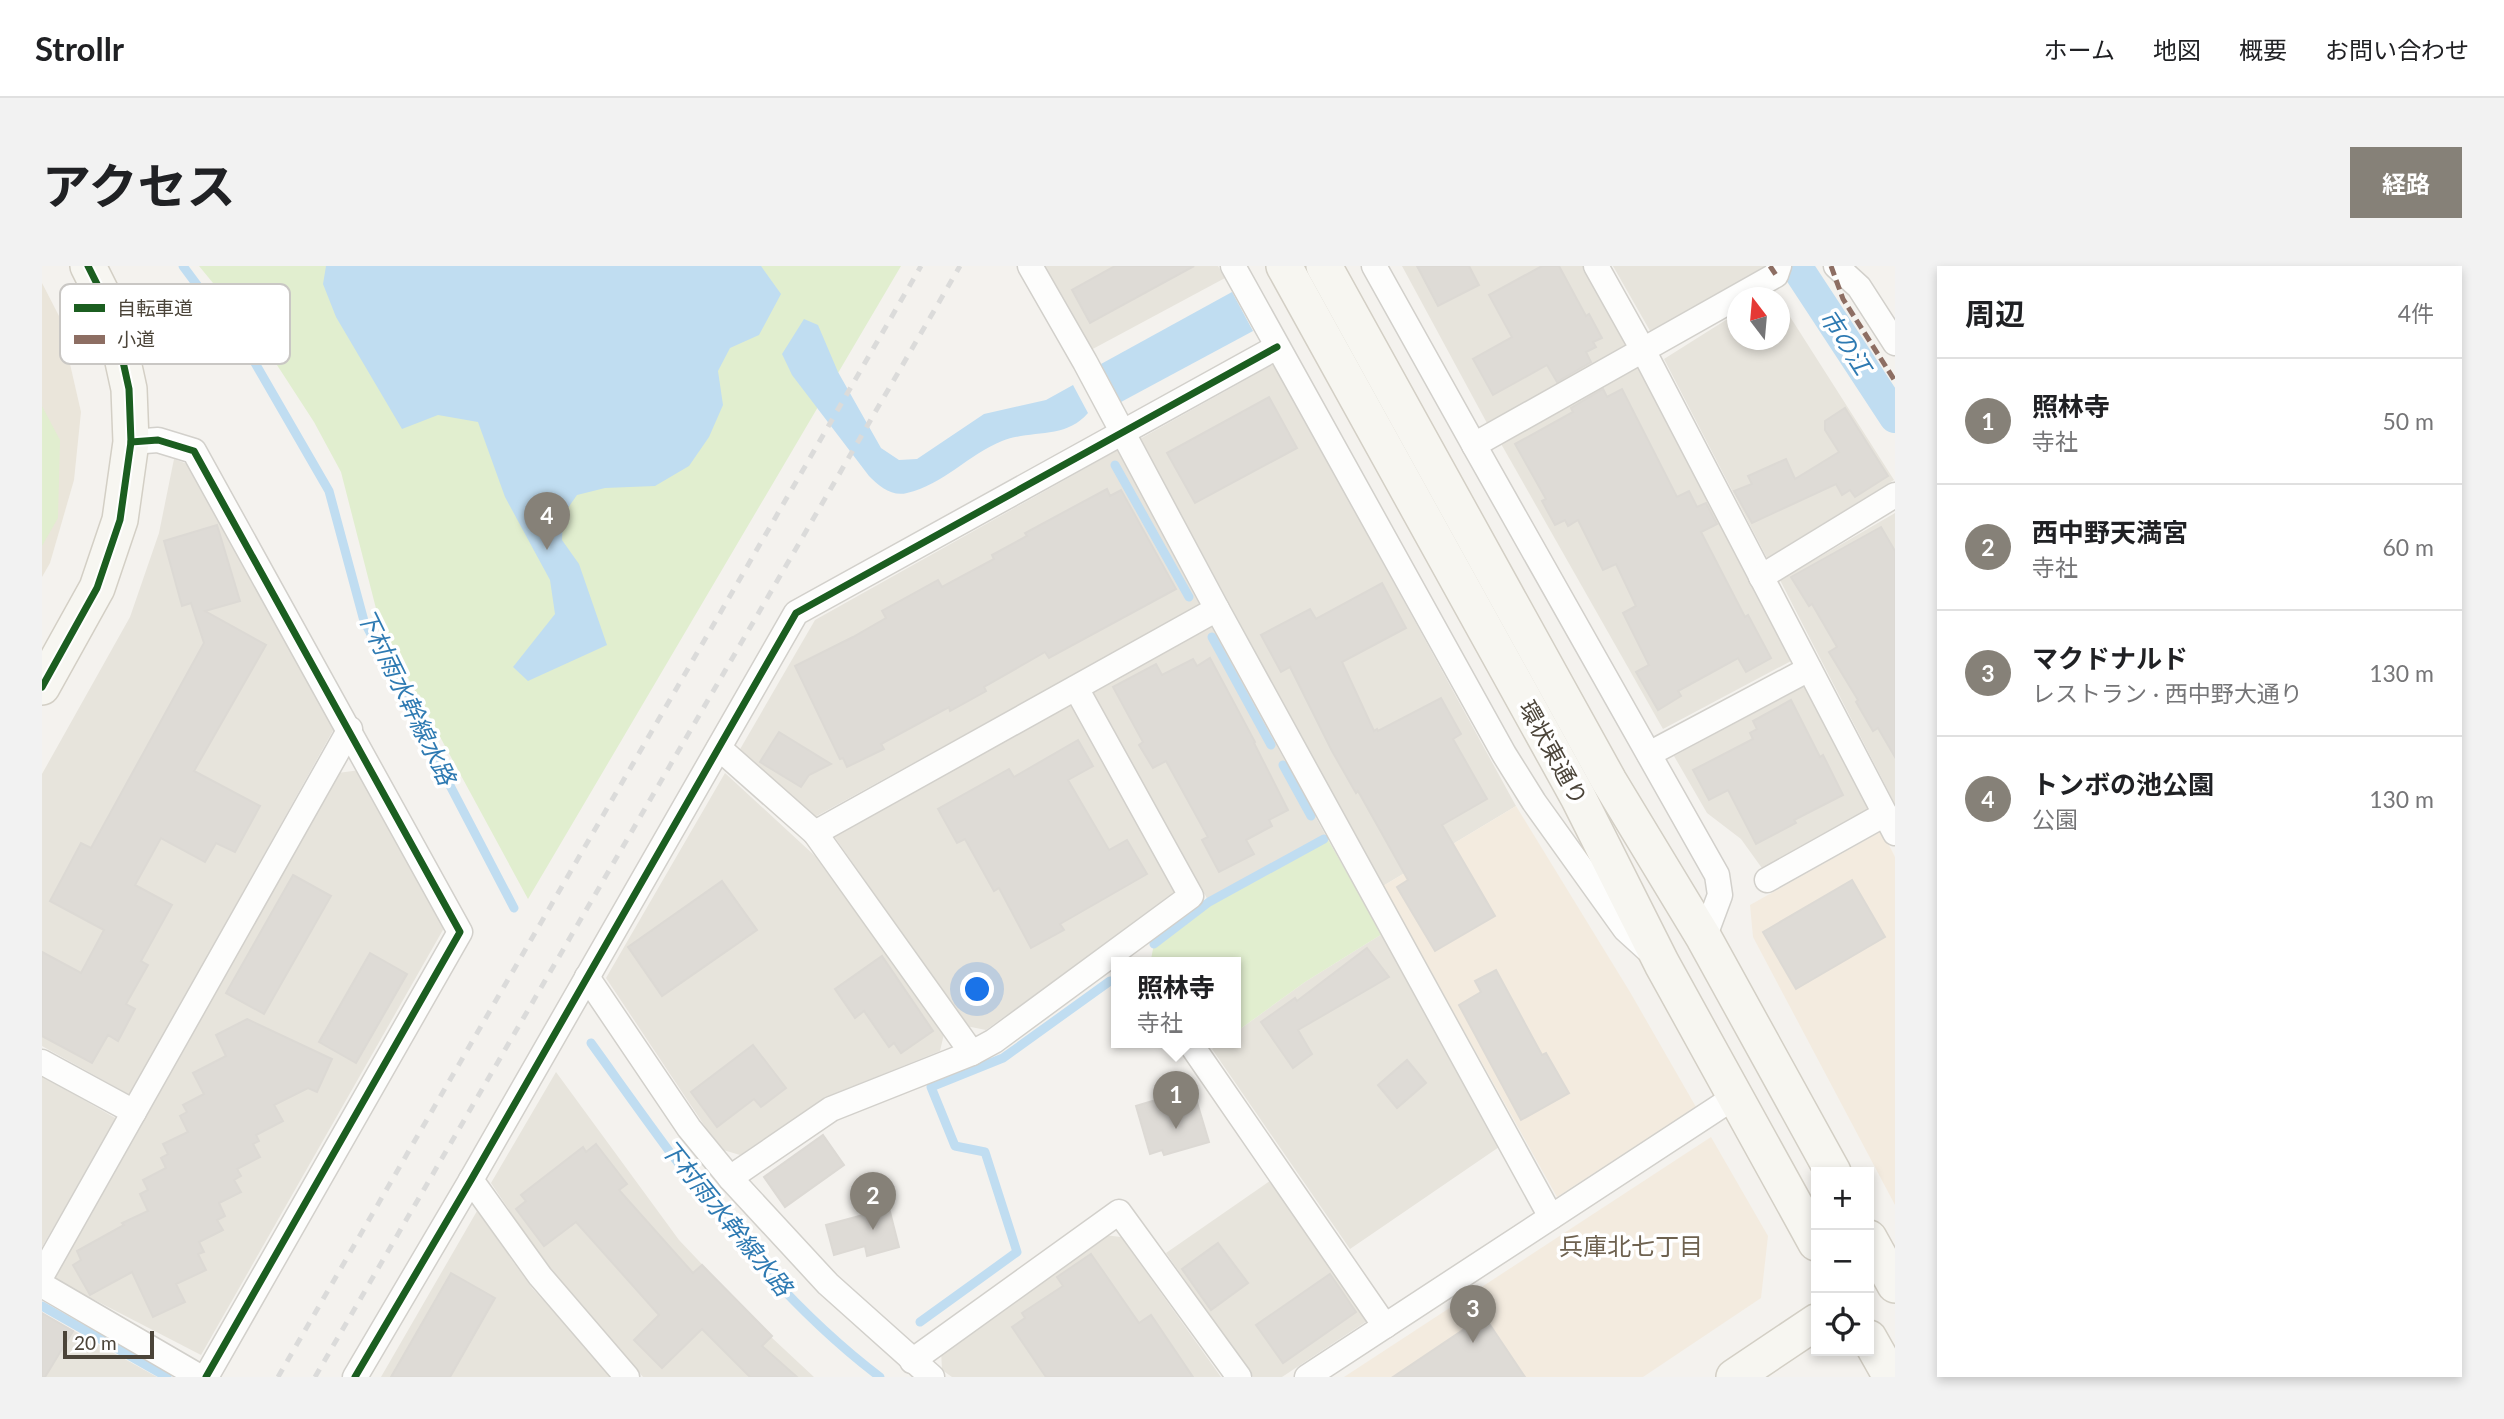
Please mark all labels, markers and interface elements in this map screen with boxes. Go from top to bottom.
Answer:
text: Strollr [35,28,124,68]
text: ホーム [2044,35,2115,64]
text: 地図 [2153,35,2201,64]
text: 概要 [2239,35,2287,64]
text: お問い合わせ [2325,35,2469,64]
button: 経路 [2350,147,2462,218]
text: アクセス [42,156,236,214]
legend [60,284,290,364]
north arrow [1727,287,1790,350]
text: 周辺 [1965,295,2025,331]
text: 自転車道 [117,296,193,319]
text: 4件 [2398,299,2434,327]
water label: 市の江 [1814,303,1880,382]
text: 小道 [117,327,155,350]
text: 照林寺 [2032,390,2110,422]
text: 1 [1981,407,1995,435]
text: 50 m [2383,407,2434,435]
text: 寺社 [2032,427,2078,455]
pin: 4 [524,492,570,550]
text: 西中野天満宮 [2032,516,2188,548]
text: 2 [1981,533,1995,561]
text: 60 m [2383,533,2434,561]
text: 寺社 [2032,553,2078,581]
water label: 下村雨水幹線水路 [352,604,463,791]
text: マクドナルド [2032,642,2188,674]
text: 3 [1981,659,1995,687]
text: 130 m [2369,659,2434,687]
text: レストラン · 西中野大通り [2032,679,2303,707]
street label: 環状東通り [1514,695,1594,810]
text: トンボの池公園 [2032,768,2214,800]
text: 4 [1981,785,1995,813]
text: 130 m [2369,785,2434,813]
text: 公園 [2032,805,2078,833]
popup [1111,957,1241,1048]
text: 照林寺 [1137,971,1215,1003]
your location [960,972,994,1006]
text: 寺社 [1137,1008,1183,1036]
pin: 1 [1153,1071,1199,1129]
water label: 下村雨水幹線水路 [655,1133,800,1302]
map controls [1811,1167,1874,1356]
button: + [1811,1167,1874,1230]
pin: 2 [850,1172,896,1230]
button: − [1811,1230,1874,1293]
district label: 兵庫北七丁目 [1559,1231,1703,1260]
pin: 3 [1450,1285,1496,1343]
button: locate [1811,1293,1874,1356]
scale bar [63,1328,154,1360]
text: 20 m [74,1331,117,1354]

